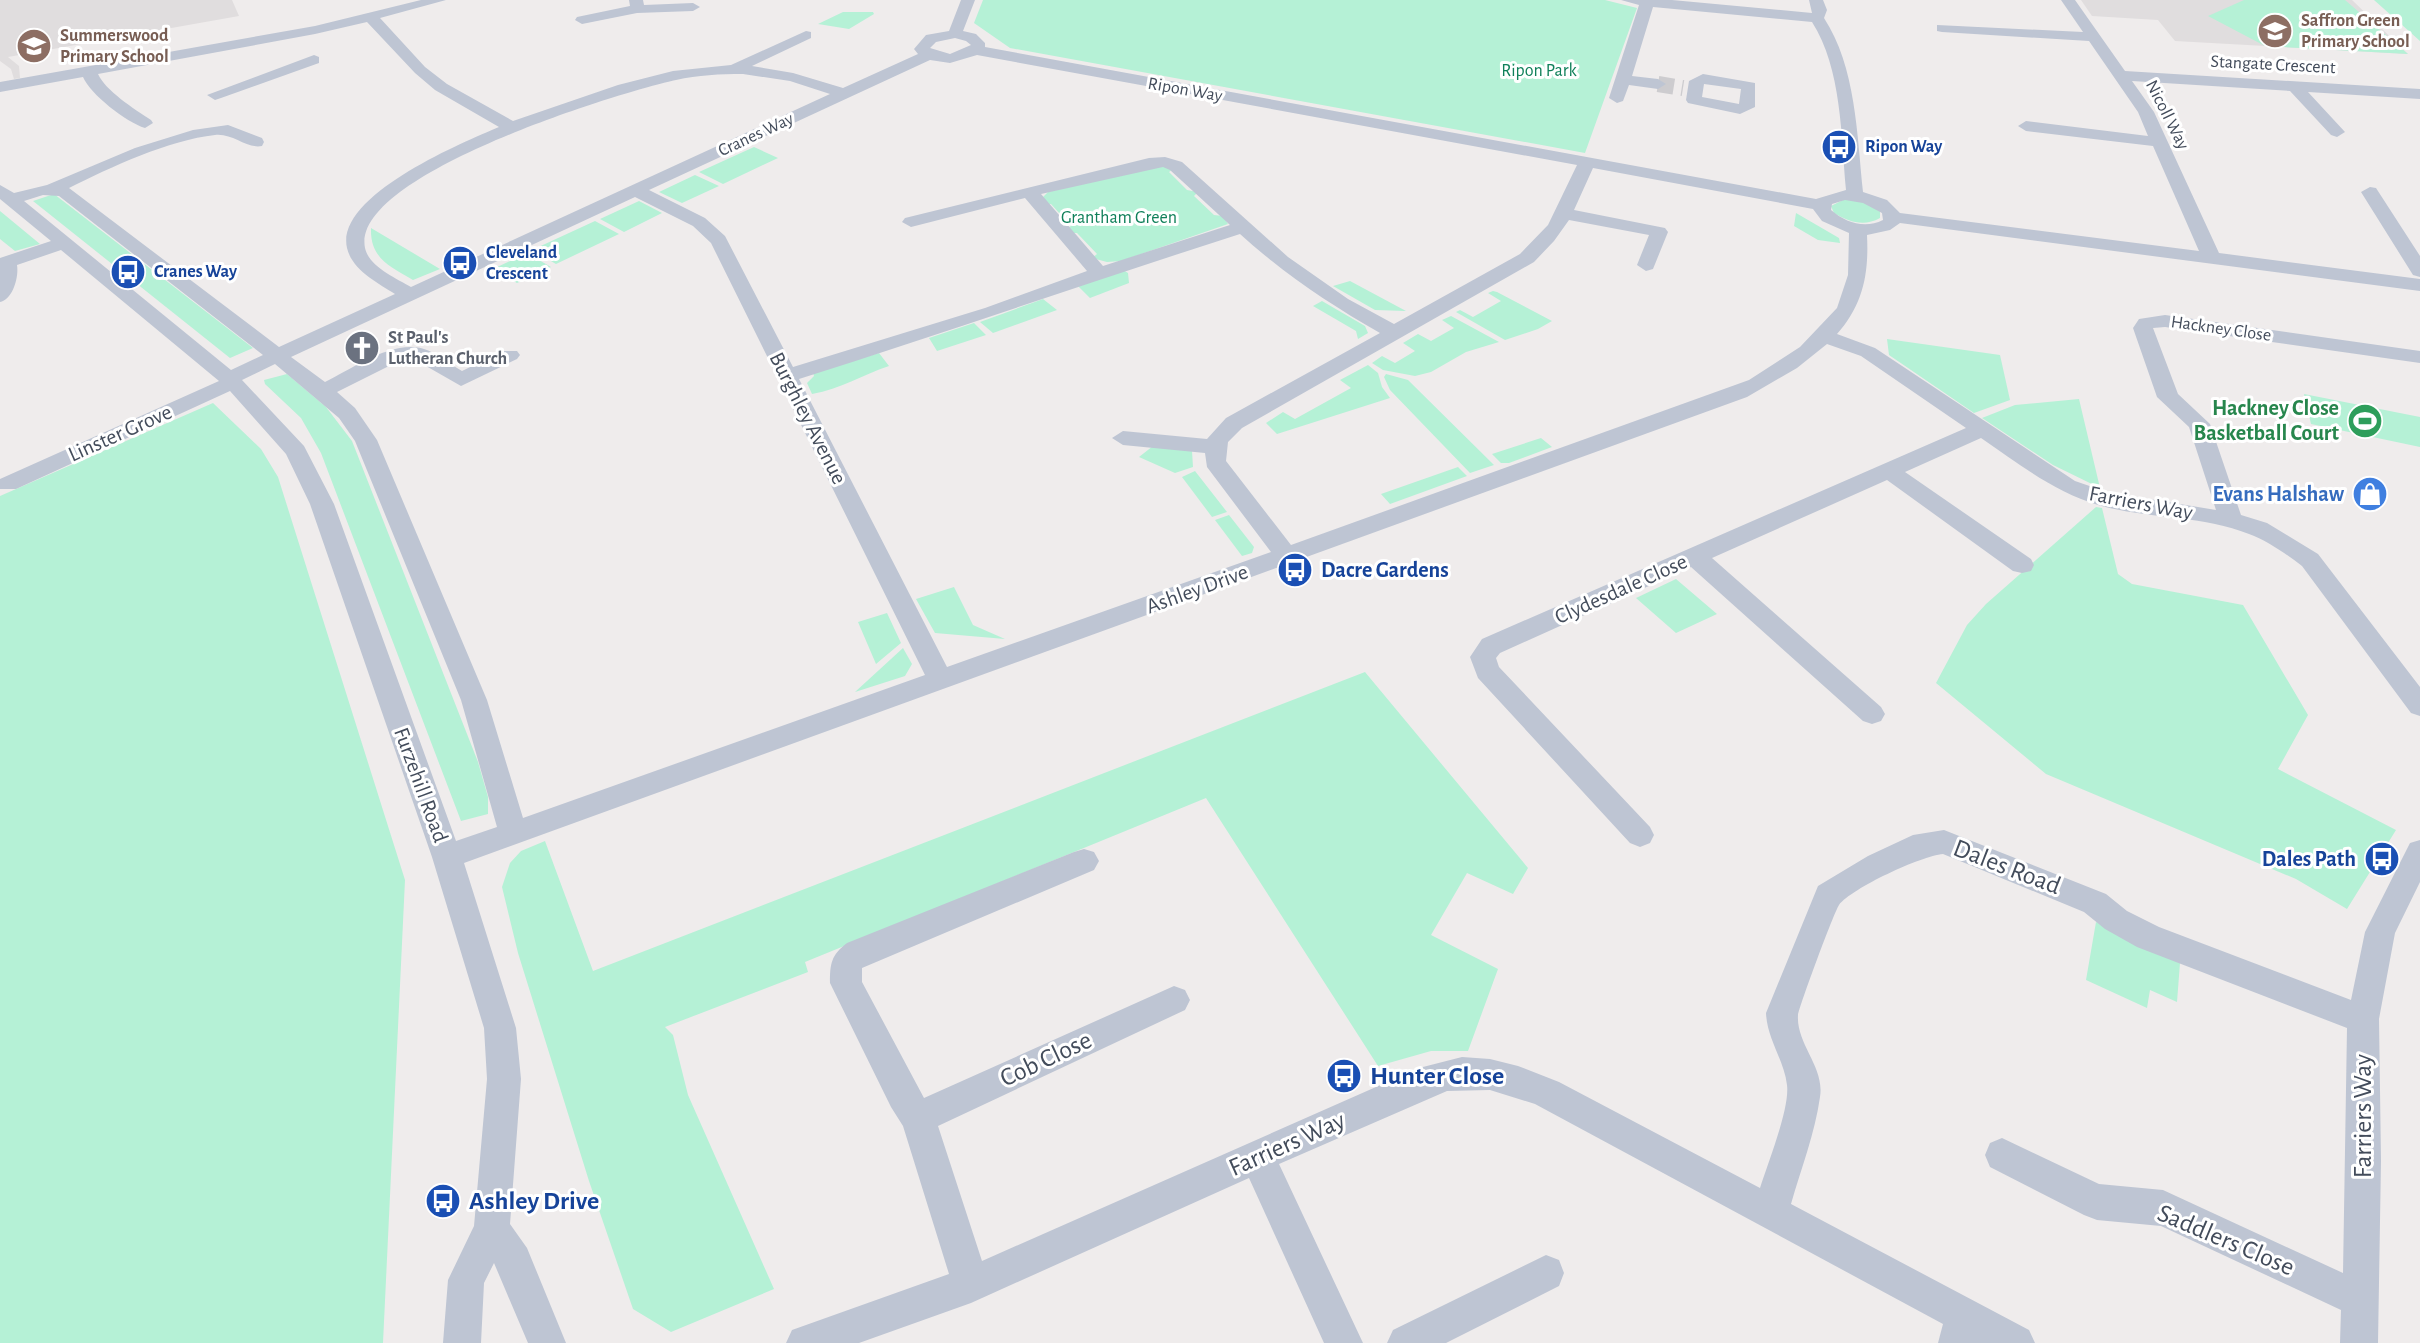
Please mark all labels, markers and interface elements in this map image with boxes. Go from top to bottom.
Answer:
school or university icon: Saffron Green Primary School [2256,12,2294,50]
place label: Saffron Green Primary School [2301,12,2410,51]
school or university icon: Summerswood Primary School [15,27,53,65]
place label: Summerswood Primary School [60,27,169,66]
street label: Stangate Crescent [2210,53,2336,77]
park label: Ripon Park [1501,62,1578,80]
street label: Ripon Way [1146,75,1224,105]
street label: Nicoll Way [2142,77,2192,153]
street label: Cranes Way [716,110,797,160]
bus stop icon: Ripon Way [1820,128,1858,166]
place label: Ripon Way [1865,138,1943,156]
park label: Grantham Green [1061,209,1177,227]
bus stop icon: Cleveland Crescent [441,244,479,282]
place label: Cleveland Crescent [486,244,558,283]
bus stop icon: Cranes Way [109,253,147,291]
place label: Cranes Way [154,263,238,281]
street label: Hackney Close [2170,313,2272,345]
church icon: St Paul's Lutheran Church [343,329,381,367]
place label: St Paul's Lutheran Church [388,329,507,368]
street label: Burghley Avenue [765,348,851,488]
place label: Hackney Close Basketball Court [2193,397,2340,444]
street label: Linster Grove [65,400,175,466]
sports icon: Hackney Close Basketball Court [2346,402,2384,440]
shop icon: Evans Halshaw [2351,475,2389,513]
street label: Farriers Way [2087,482,2195,524]
place label: Evans Halshaw [2213,483,2345,505]
street label: Clydesdale Close [1552,550,1690,628]
bus stop icon: Dacre Gardens [1276,551,1314,589]
place label: Dacre Gardens [1321,559,1449,581]
street label: Ashley Drive [1143,560,1251,618]
street label: Furzehill Road [390,725,452,845]
street label: Dales Road [1950,835,2064,899]
bus stop icon: Dales Path [2363,840,2401,878]
place label: Dales Path [2262,848,2356,870]
street label: Cob Close [996,1027,1096,1091]
street label: Farriers Way [2350,1054,2376,1178]
bus stop icon: Hunter Close [1325,1057,1363,1095]
place label: Hunter Close [1370,1063,1504,1089]
street label: Farriers Way [1225,1107,1349,1181]
bus stop icon: Ashley Drive [424,1182,462,1220]
place label: Ashley Drive [469,1188,599,1214]
street label: Saddlers Close [2154,1200,2298,1280]

